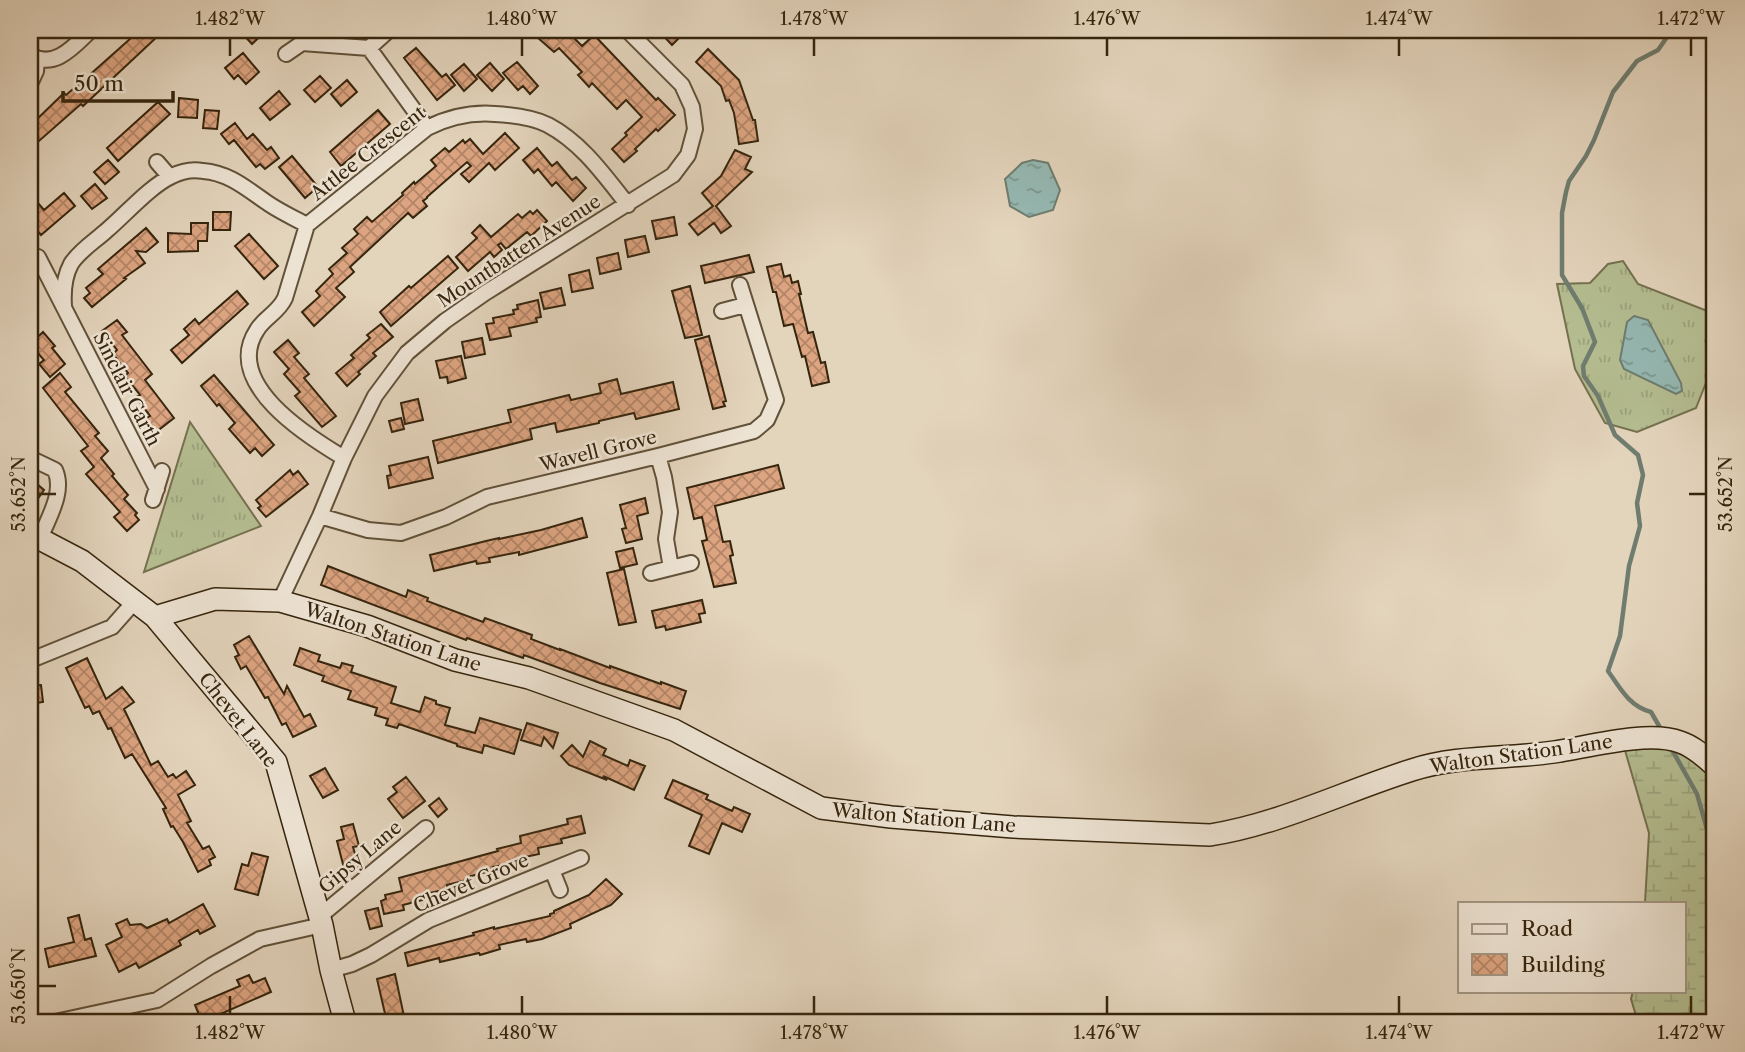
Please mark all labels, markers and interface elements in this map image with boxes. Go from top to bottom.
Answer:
text: 1.482°W [195,8,266,30]
text: 1.480°W [487,8,559,30]
text: 1.478°W [780,8,849,30]
text: 1.476°W [1073,8,1142,30]
text: 1.474°W [1366,8,1434,30]
text: 1.472°W [1657,8,1726,30]
scale bar [63,60,173,104]
text: 50 m [74,71,124,96]
street label: Attlee Crescent [305,101,430,206]
street label: Mountbatten Avenue [433,190,605,312]
street label: Sinclair Garth [88,328,166,450]
street label: Wavell Grove [536,425,659,477]
text: 53.652°N [8,456,30,532]
text: 53.652°N [1715,456,1737,532]
street label: Walton Station Lane [301,597,484,676]
street label: Chevet Lane [194,668,282,772]
street label: Walton Station Lane [1427,730,1614,778]
street label: Walton Station Lane [830,798,1017,837]
street label: Gipsy Lane [314,816,406,898]
street label: Chevet Grove [410,848,532,918]
legend [1458,902,1686,992]
text: Road [1521,916,1573,941]
text: 53.650°N [8,947,30,1025]
text: Building [1521,952,1606,977]
text: 1.482°W [195,1022,266,1044]
text: 1.480°W [487,1022,559,1044]
text: 1.478°W [780,1022,849,1044]
text: 1.476°W [1073,1022,1142,1044]
text: 1.474°W [1366,1022,1434,1044]
text: 1.472°W [1657,1022,1726,1044]

